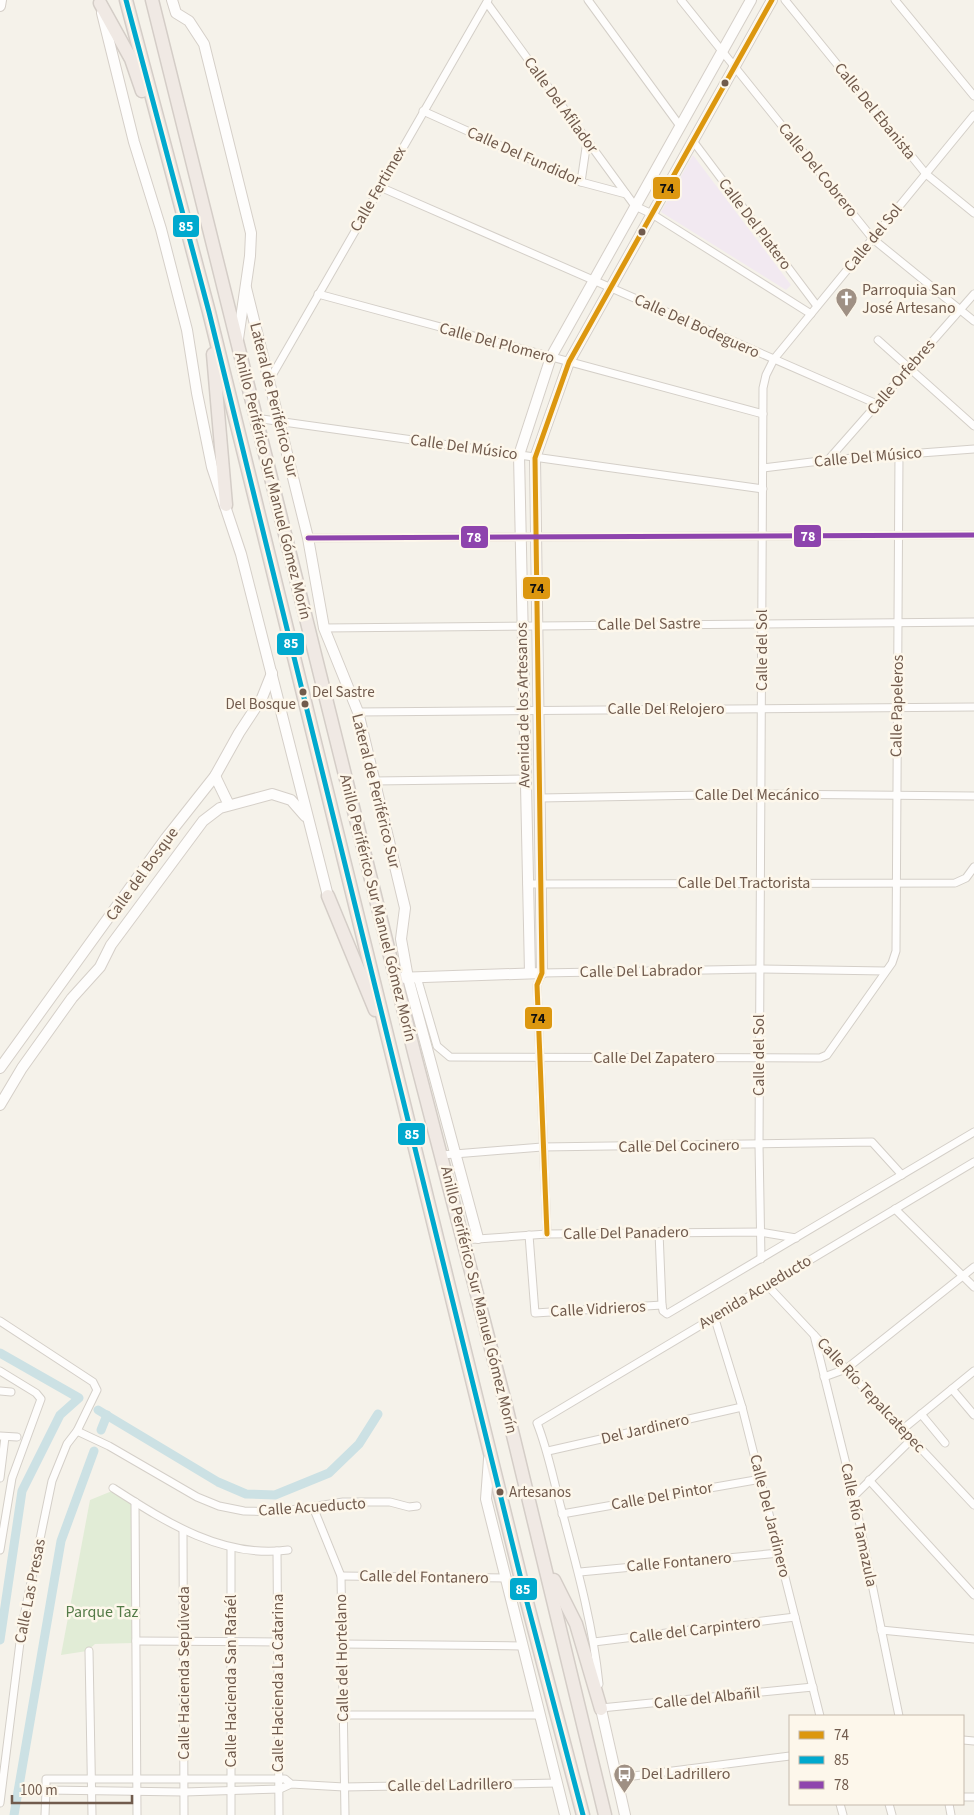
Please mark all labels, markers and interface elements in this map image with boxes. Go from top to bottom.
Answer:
street label: Calle Del Afilador [519,52,604,158]
street label: Calle Del Ebanista [829,58,921,164]
unlabelled marker [720,78,730,88]
street label: Calle Del Cobrero [773,118,863,222]
street label: Calle Del Fundidor [464,121,585,191]
street label: Calle Fertimex [345,142,411,236]
street label: Calle Del Platero [713,174,797,274]
line badge: 74 [652,176,681,200]
text: 74 [660,179,675,199]
street label: Calle del Sol [839,199,907,277]
line badge: 85 [172,214,200,238]
text: 85 [179,217,193,237]
unlabelled marker [637,227,647,237]
place label: Parroquia San José Artesano [862,279,956,319]
church icon: Parroquia San José Artesano [834,287,858,318]
street label: Calle Del Bodeguero [631,288,763,364]
street label: Calle Del Plomero [437,317,557,369]
street label: Lateral de Periférico Sur [244,320,304,480]
street label: Calle Orfebres [862,334,940,420]
street label: Anillo Periférico Sur Manuel Gómez Morín [229,350,317,622]
street label: Calle Del Músico [409,429,519,465]
street label: Calle Del Músico [813,441,923,473]
line badge: 78 [793,524,822,548]
line badge: 78 [460,525,489,549]
text: 78 [801,527,815,547]
text: 78 [467,528,481,548]
line badge: 74 [522,576,551,600]
text: 74 [530,579,545,599]
street label: Calle del Sol [751,609,773,691]
street label: Calle Del Sastre [597,612,701,636]
street label: Avenida de los Artesanos [511,622,535,788]
line badge: 85 [276,632,305,656]
text: 85 [284,634,298,654]
street label: Calle Papeleros [885,654,909,757]
place label: Del Sastre [312,682,375,703]
marker: Del Sastre [298,687,308,697]
place label: Del Bosque [225,694,296,715]
street label: Calle Del Relojero [607,698,725,720]
marker: Del Bosque [300,699,310,709]
street label: Lateral de Periférico Sur [346,711,406,871]
street label: Anillo Periférico Sur Manuel Gómez Morín [334,772,422,1044]
street label: Calle Del Mecánico [695,784,819,806]
street label: Calle del Bosque [101,823,184,925]
street label: Calle Del Tractorista [678,872,810,894]
street label: Calle Del Labrador [580,959,703,983]
line badge: 74 [524,1006,553,1030]
text: 74 [531,1009,546,1029]
street label: Calle del Sol [748,1014,770,1096]
street label: Calle Del Zapatero [593,1047,715,1069]
line badge: 85 [397,1122,426,1146]
text: 85 [405,1125,419,1145]
street label: Calle Del Cocinero [618,1134,740,1158]
street label: Anillo Periférico Sur Manuel Gómez Morín [435,1164,523,1436]
street label: Calle Del Panadero [563,1221,689,1245]
street label: Avenida Acueducto [694,1250,816,1334]
street label: Calle Vidrieros [550,1295,647,1322]
street label: Calle Río Tepalcatepec [812,1333,930,1457]
street label: Del Jardinero [599,1408,691,1450]
street label: Calle Del Jardinero [744,1452,796,1580]
street label: Calle Río Tamazula [835,1461,883,1589]
street label: Calle Del Pintor [610,1476,715,1516]
place label: Artesanos [509,1482,571,1503]
marker: Artesanos [495,1487,505,1497]
street label: Calle Acueducto [258,1492,366,1522]
street label: Calle Las Presas [9,1537,51,1645]
street label: Calle Fontanero [625,1546,733,1578]
street label: Calle del Fontanero [359,1565,489,1589]
line badge: 85 [509,1577,538,1601]
text: 85 [516,1580,530,1600]
street label: Calle Hacienda Sepúlveda [173,1586,195,1760]
street label: Calle Hacienda San Rafaél [220,1594,242,1768]
street label: Calle Hacienda La Catarina [267,1594,289,1772]
street label: Calle del Hortelano [330,1594,354,1722]
park label: Parque Taz [66,1601,139,1623]
street label: Calle del Carpintero [628,1611,762,1649]
street label: Calle del Albañil [653,1681,761,1715]
legend [789,1715,964,1805]
text: 74 [834,1725,849,1746]
text: 85 [834,1750,849,1771]
bus stop icon: Del Ladrillero [613,1762,637,1793]
place label: Del Ladrillero [641,1763,730,1785]
scale bar [12,1772,132,1804]
street label: Calle del Ladrillero [387,1773,513,1797]
text: 78 [834,1775,849,1796]
text: 100 m [20,1780,58,1801]

